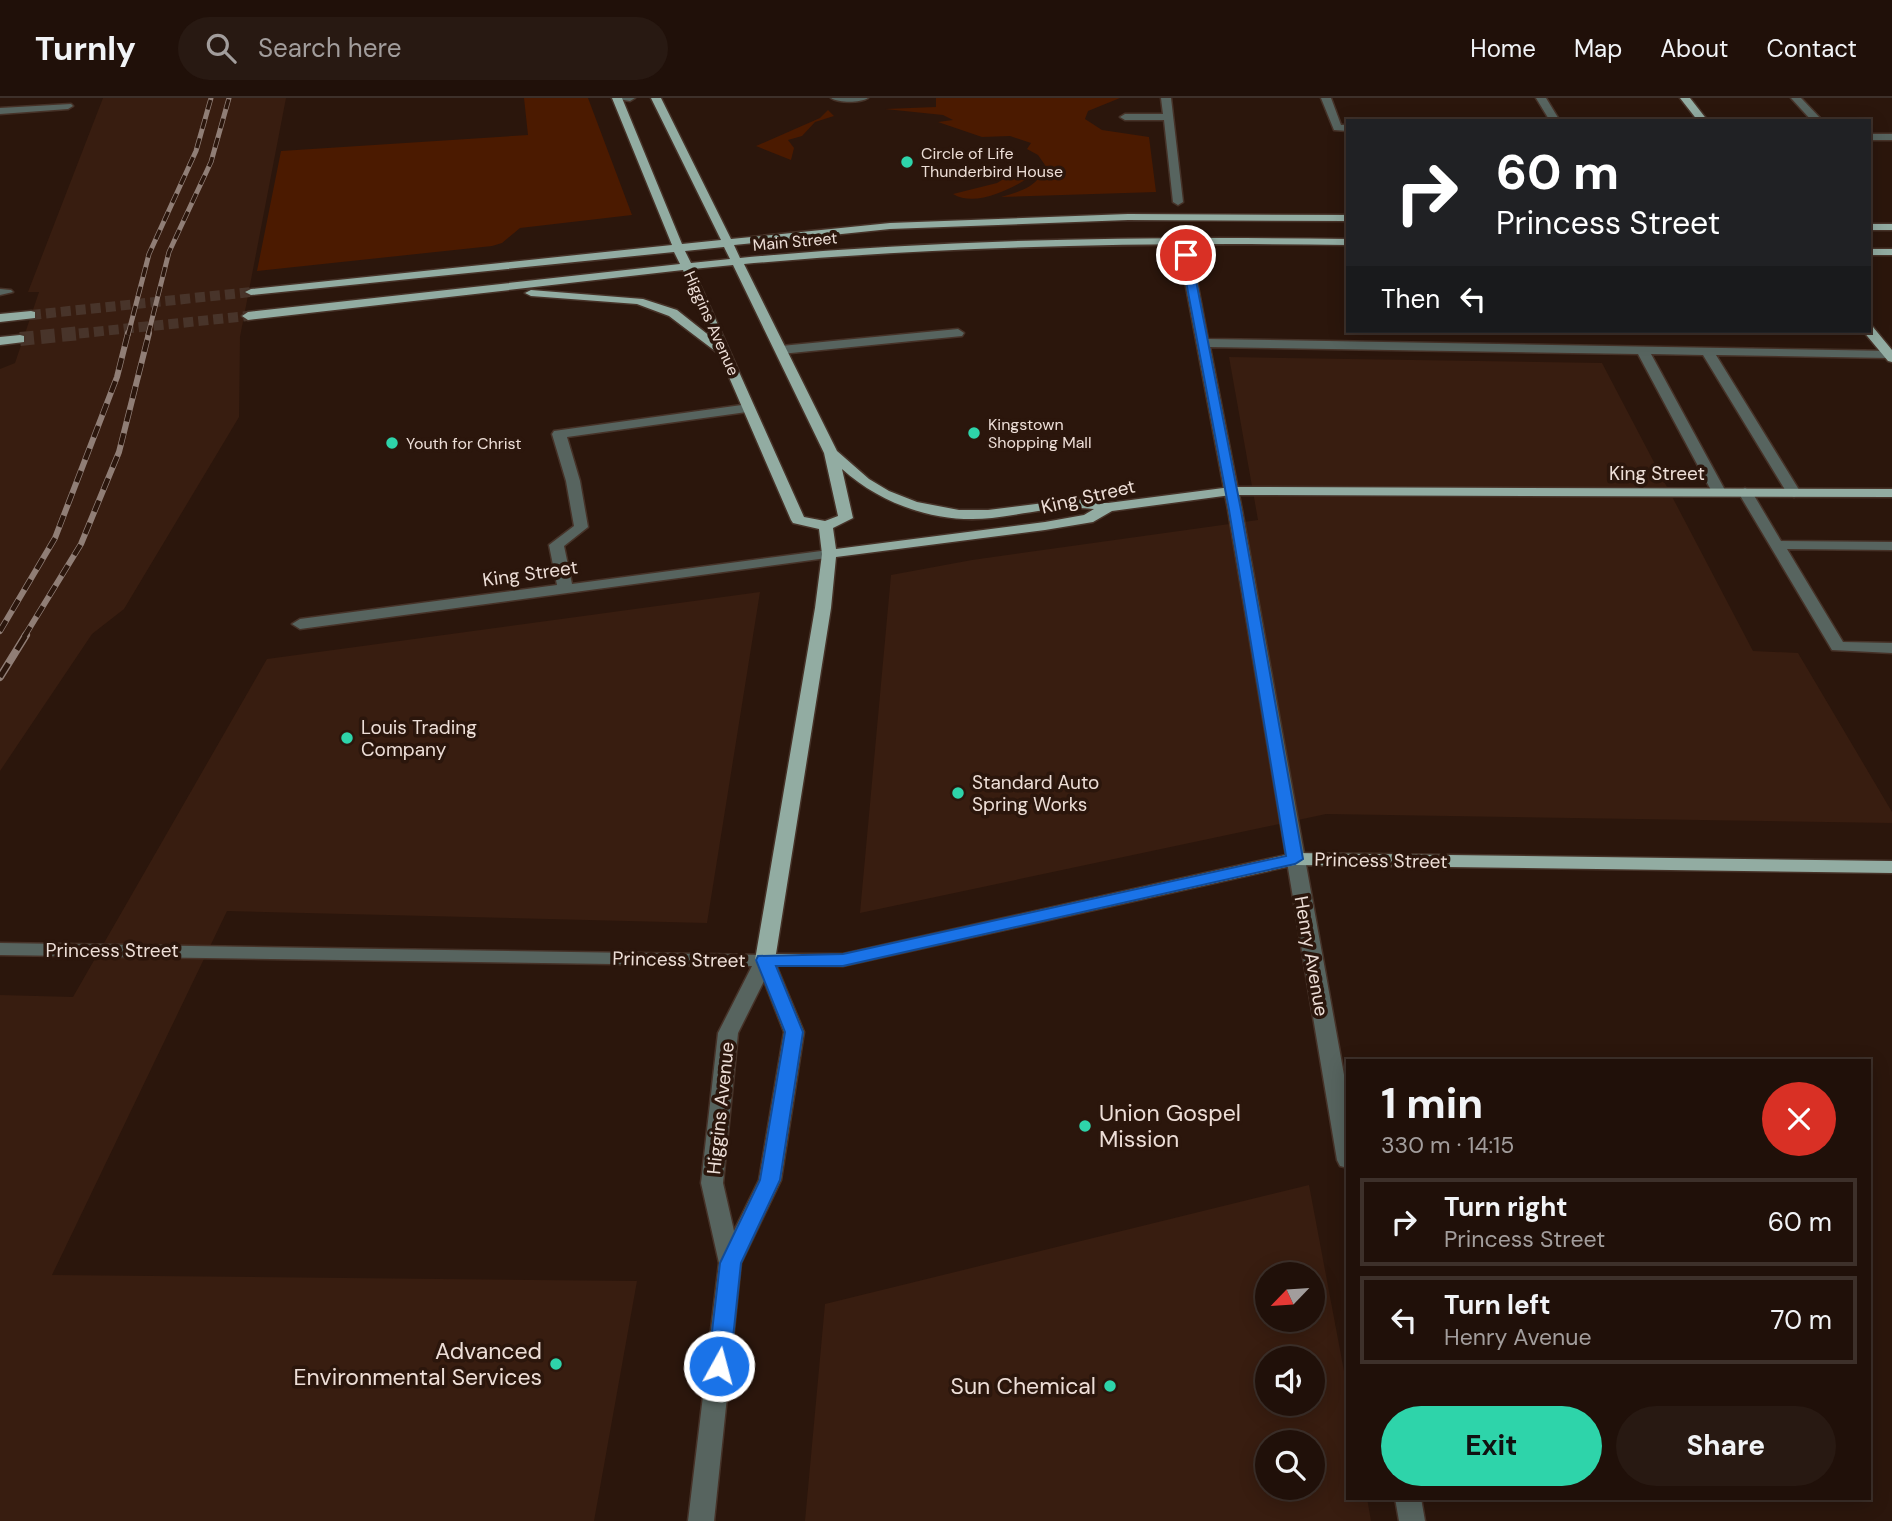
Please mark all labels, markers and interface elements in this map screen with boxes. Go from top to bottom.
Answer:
search box [178,17,668,80]
text: Turnly [35,27,136,70]
icon: search [202,29,240,67]
text: Search here [258,31,401,65]
text: Home [1470,33,1536,64]
text: Map [1574,33,1622,64]
text: About [1660,33,1729,64]
text: Contact [1767,33,1857,64]
text: 60 m [1496,140,1619,204]
place label: Circle of Life Thunderbird House [921,143,1063,182]
icon: right [1381,147,1472,238]
marker: Circle of Life Thunderbird House [899,154,915,170]
text: Princess Street [1496,202,1720,244]
pin [1156,225,1216,285]
street label: Main Street [752,227,838,256]
icon: arrive [1167,236,1205,274]
street label: Higgins Avenue [679,268,744,379]
icon: left [1454,280,1492,318]
text: Then [1381,282,1440,316]
place label: Kingstown Shopping Mall [988,414,1092,453]
marker: Kingstown Shopping Mall [966,425,982,441]
place label: Youth for Christ [406,433,521,454]
marker: Youth for Christ [384,435,400,451]
street label: King Street [1609,461,1705,486]
street label: King Street [1038,474,1138,519]
street label: King Street [481,554,579,593]
place label: Louis Trading Company [361,715,477,762]
marker: Louis Trading Company [339,730,355,746]
place label: Standard Auto Spring Works [972,770,1099,817]
marker: Standard Auto Spring Works [950,785,966,801]
street label: Princess Street [1314,847,1448,874]
street label: Henry Avenue [1289,894,1334,1018]
street label: Princess Street [45,938,179,963]
street label: Princess Street [612,946,746,973]
street label: Higgins Avenue [701,1040,740,1176]
text: 1 min [1381,1076,1483,1131]
button: close [1762,1082,1836,1156]
place label: Union Gospel Mission [1099,1098,1241,1154]
marker: Union Gospel Mission [1077,1118,1093,1134]
text: 330 m · 14:15 [1381,1130,1514,1160]
text: Turn right [1444,1190,1568,1224]
icon: right [1385,1203,1423,1241]
text: 60 m [1768,1205,1832,1239]
text: Princess Street [1444,1224,1605,1254]
north arrow [1255,1262,1325,1332]
map controls [1255,1262,1325,1500]
text: Turn left [1444,1288,1551,1322]
icon: left [1385,1301,1423,1339]
text: 70 m [1771,1303,1832,1337]
text: Henry Avenue [1444,1322,1592,1352]
position arrow [682,1329,756,1403]
place label: Advanced Environmental Services [294,1336,542,1392]
button: sound [1255,1346,1325,1416]
marker: Advanced Environmental Services [548,1356,564,1372]
place label: Sun Chemical [951,1371,1096,1401]
marker: Sun Chemical [1102,1378,1118,1394]
button: Exit [1381,1406,1602,1486]
button: Share [1616,1406,1836,1486]
button: search [1255,1430,1325,1500]

